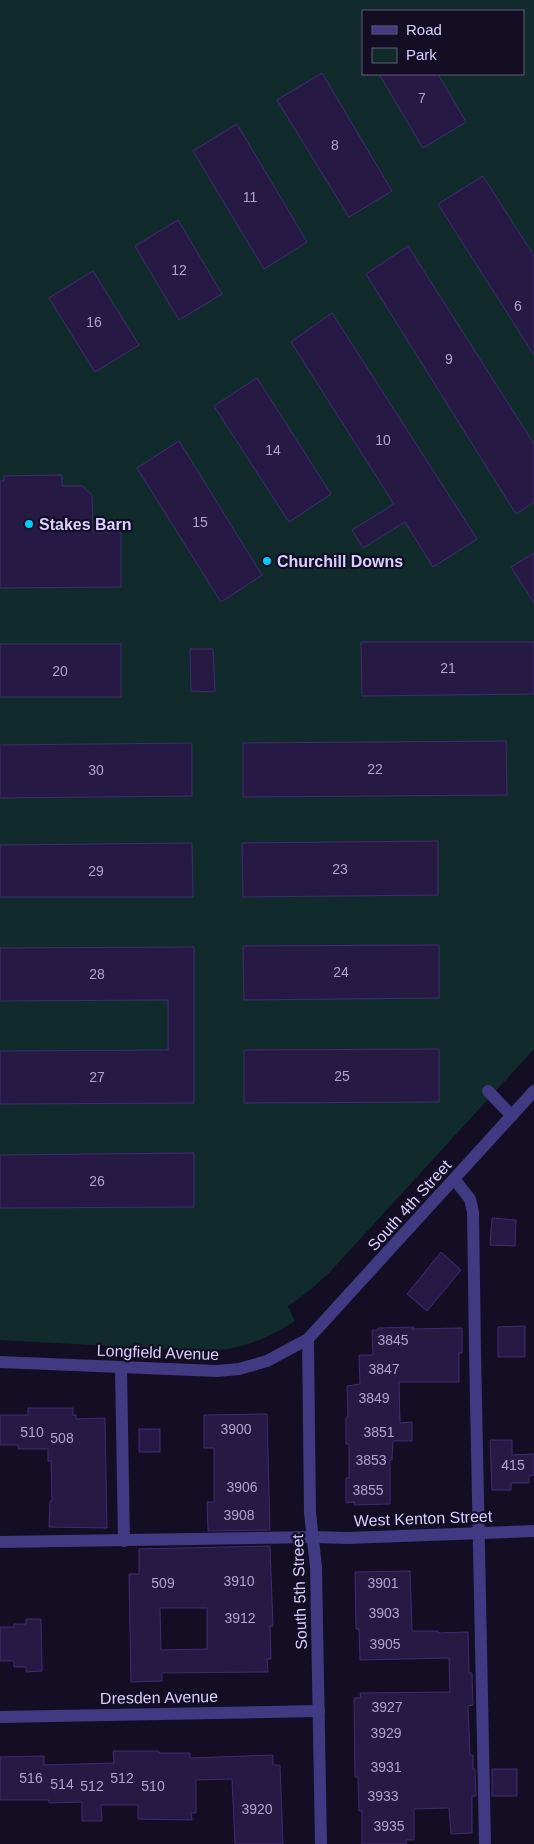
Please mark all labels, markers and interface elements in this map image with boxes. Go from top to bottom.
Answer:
legend [362,10,524,75]
text: Road [406,21,442,38]
text: Park [406,46,437,63]
house number: 7 [418,90,426,106]
house number: 8 [331,137,339,153]
house number: 11 [243,189,257,205]
house number: 12 [171,262,187,278]
house number: 6 [514,298,522,314]
house number: 16 [86,314,102,330]
house number: 9 [445,351,453,367]
house number: 10 [375,432,391,448]
house number: 14 [265,442,281,458]
house number: 15 [192,514,208,530]
place label: Stakes Barn [39,516,132,533]
marker: Stakes Barn [23,518,35,530]
place label: Churchill Downs [277,553,403,570]
marker: Churchill Downs [261,555,273,567]
house number: 21 [440,660,456,676]
house number: 20 [52,663,68,679]
house number: 22 [367,761,383,777]
house number: 30 [88,762,104,778]
house number: 23 [332,861,348,877]
house number: 29 [88,863,104,879]
house number: 24 [333,964,349,980]
house number: 28 [89,966,105,982]
house number: 25 [334,1068,350,1084]
house number: 27 [89,1069,105,1085]
street label: South 4th Street [364,1156,455,1254]
house number: 26 [89,1173,105,1189]
house number: 3845 [377,1332,409,1348]
street label: Longfield Avenue [96,1342,220,1363]
house number: 3847 [368,1361,400,1377]
house number: 3849 [358,1390,390,1406]
house number: 3900 [220,1421,252,1437]
house number: 510 [20,1424,44,1440]
house number: 3851 [363,1424,395,1440]
house number: 508 [50,1430,74,1446]
house number: 3853 [355,1452,387,1468]
house number: 415 [501,1457,525,1473]
house number: 3906 [226,1479,258,1495]
house number: 3855 [352,1482,384,1498]
house number: 3908 [223,1507,255,1523]
street label: West Kenton Street [354,1508,493,1529]
street label: South 5th Street [289,1533,310,1650]
house number: 3910 [223,1573,255,1589]
house number: 509 [151,1575,175,1591]
house number: 3901 [367,1575,399,1591]
house number: 3903 [368,1605,400,1621]
house number: 3912 [224,1610,256,1626]
house number: 3905 [369,1636,401,1652]
street label: Dresden Avenue [100,1688,218,1707]
house number: 3927 [371,1699,403,1715]
house number: 3929 [370,1725,402,1741]
house number: 3931 [370,1759,402,1775]
house number: 516 [19,1770,43,1786]
house number: 512 [110,1770,134,1786]
house number: 514 [50,1776,74,1792]
house number: 512 [80,1778,104,1794]
house number: 510 [141,1778,165,1794]
house number: 3933 [367,1788,399,1804]
house number: 3920 [241,1801,273,1817]
house number: 3935 [373,1818,405,1834]

